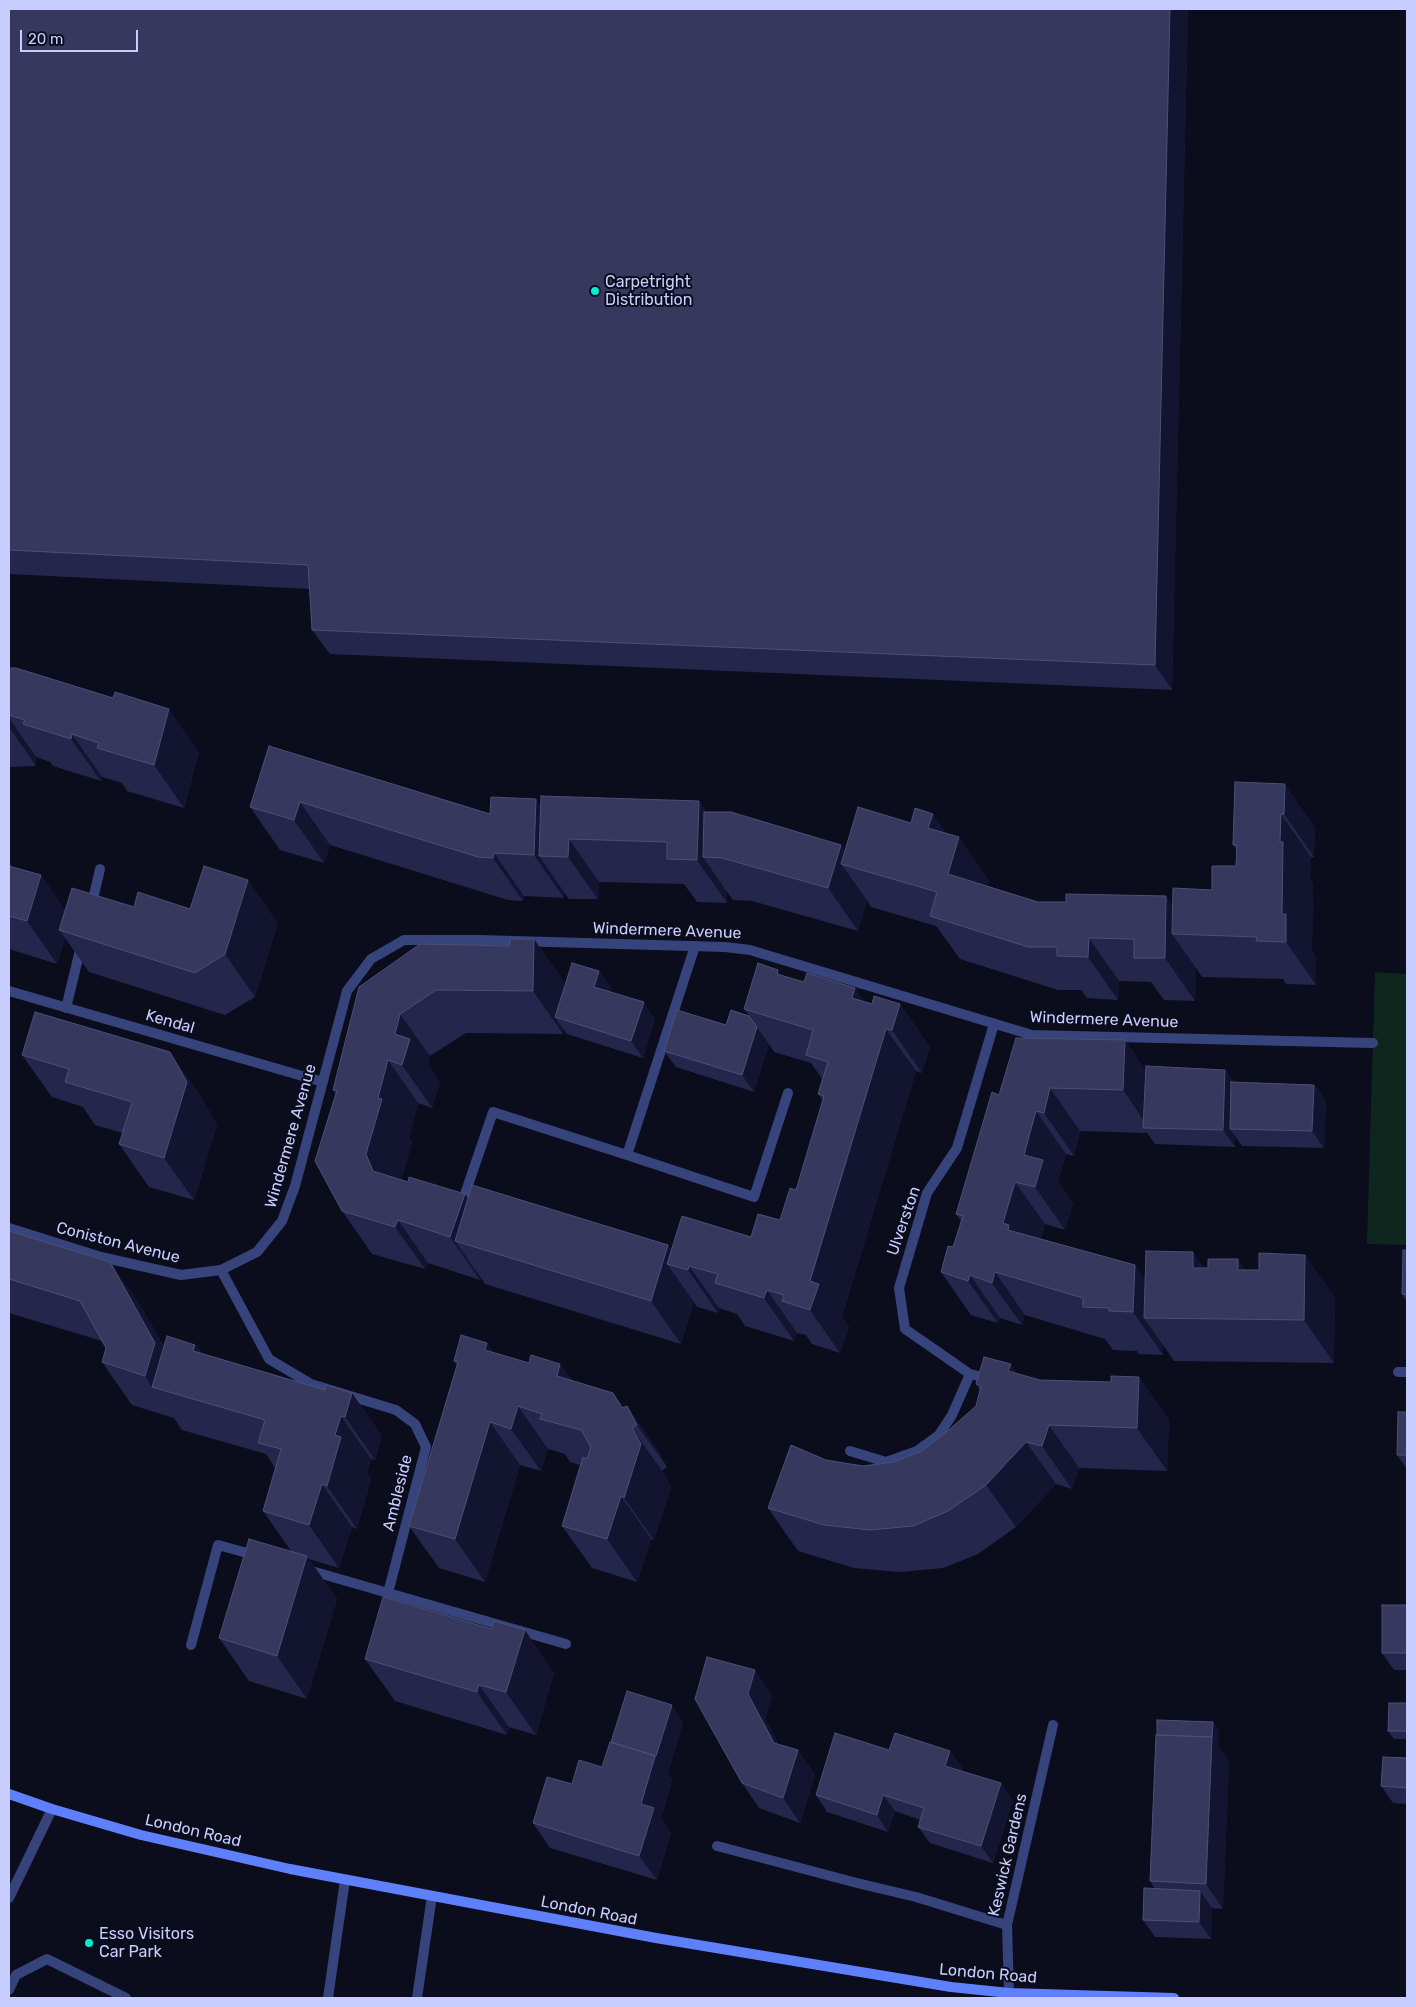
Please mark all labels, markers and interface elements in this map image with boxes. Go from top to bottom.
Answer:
scale bar [22,20,140,52]
text: 20 m [28,30,63,48]
place label: Carpetright Distribution [605,272,692,310]
marker: Carpetright Distribution [589,285,601,297]
street label: Windermere Avenue [592,919,742,943]
street label: Kendal [143,1006,197,1038]
street label: Windermere Avenue [1029,1008,1179,1032]
street label: Windermere Avenue [261,1062,321,1210]
street label: Ulverston [883,1184,925,1258]
street label: Coniston Avenue [54,1218,182,1268]
street label: Ambleside [379,1453,417,1533]
street label: Keswick Gardens [985,1792,1031,1918]
street label: London Road [143,1811,243,1851]
street label: London Road [539,1892,639,1930]
place label: Esso Visitors Car Park [99,1924,194,1962]
marker: Esso Visitors Car Park [83,1937,95,1949]
street label: London Road [938,1960,1038,1988]

